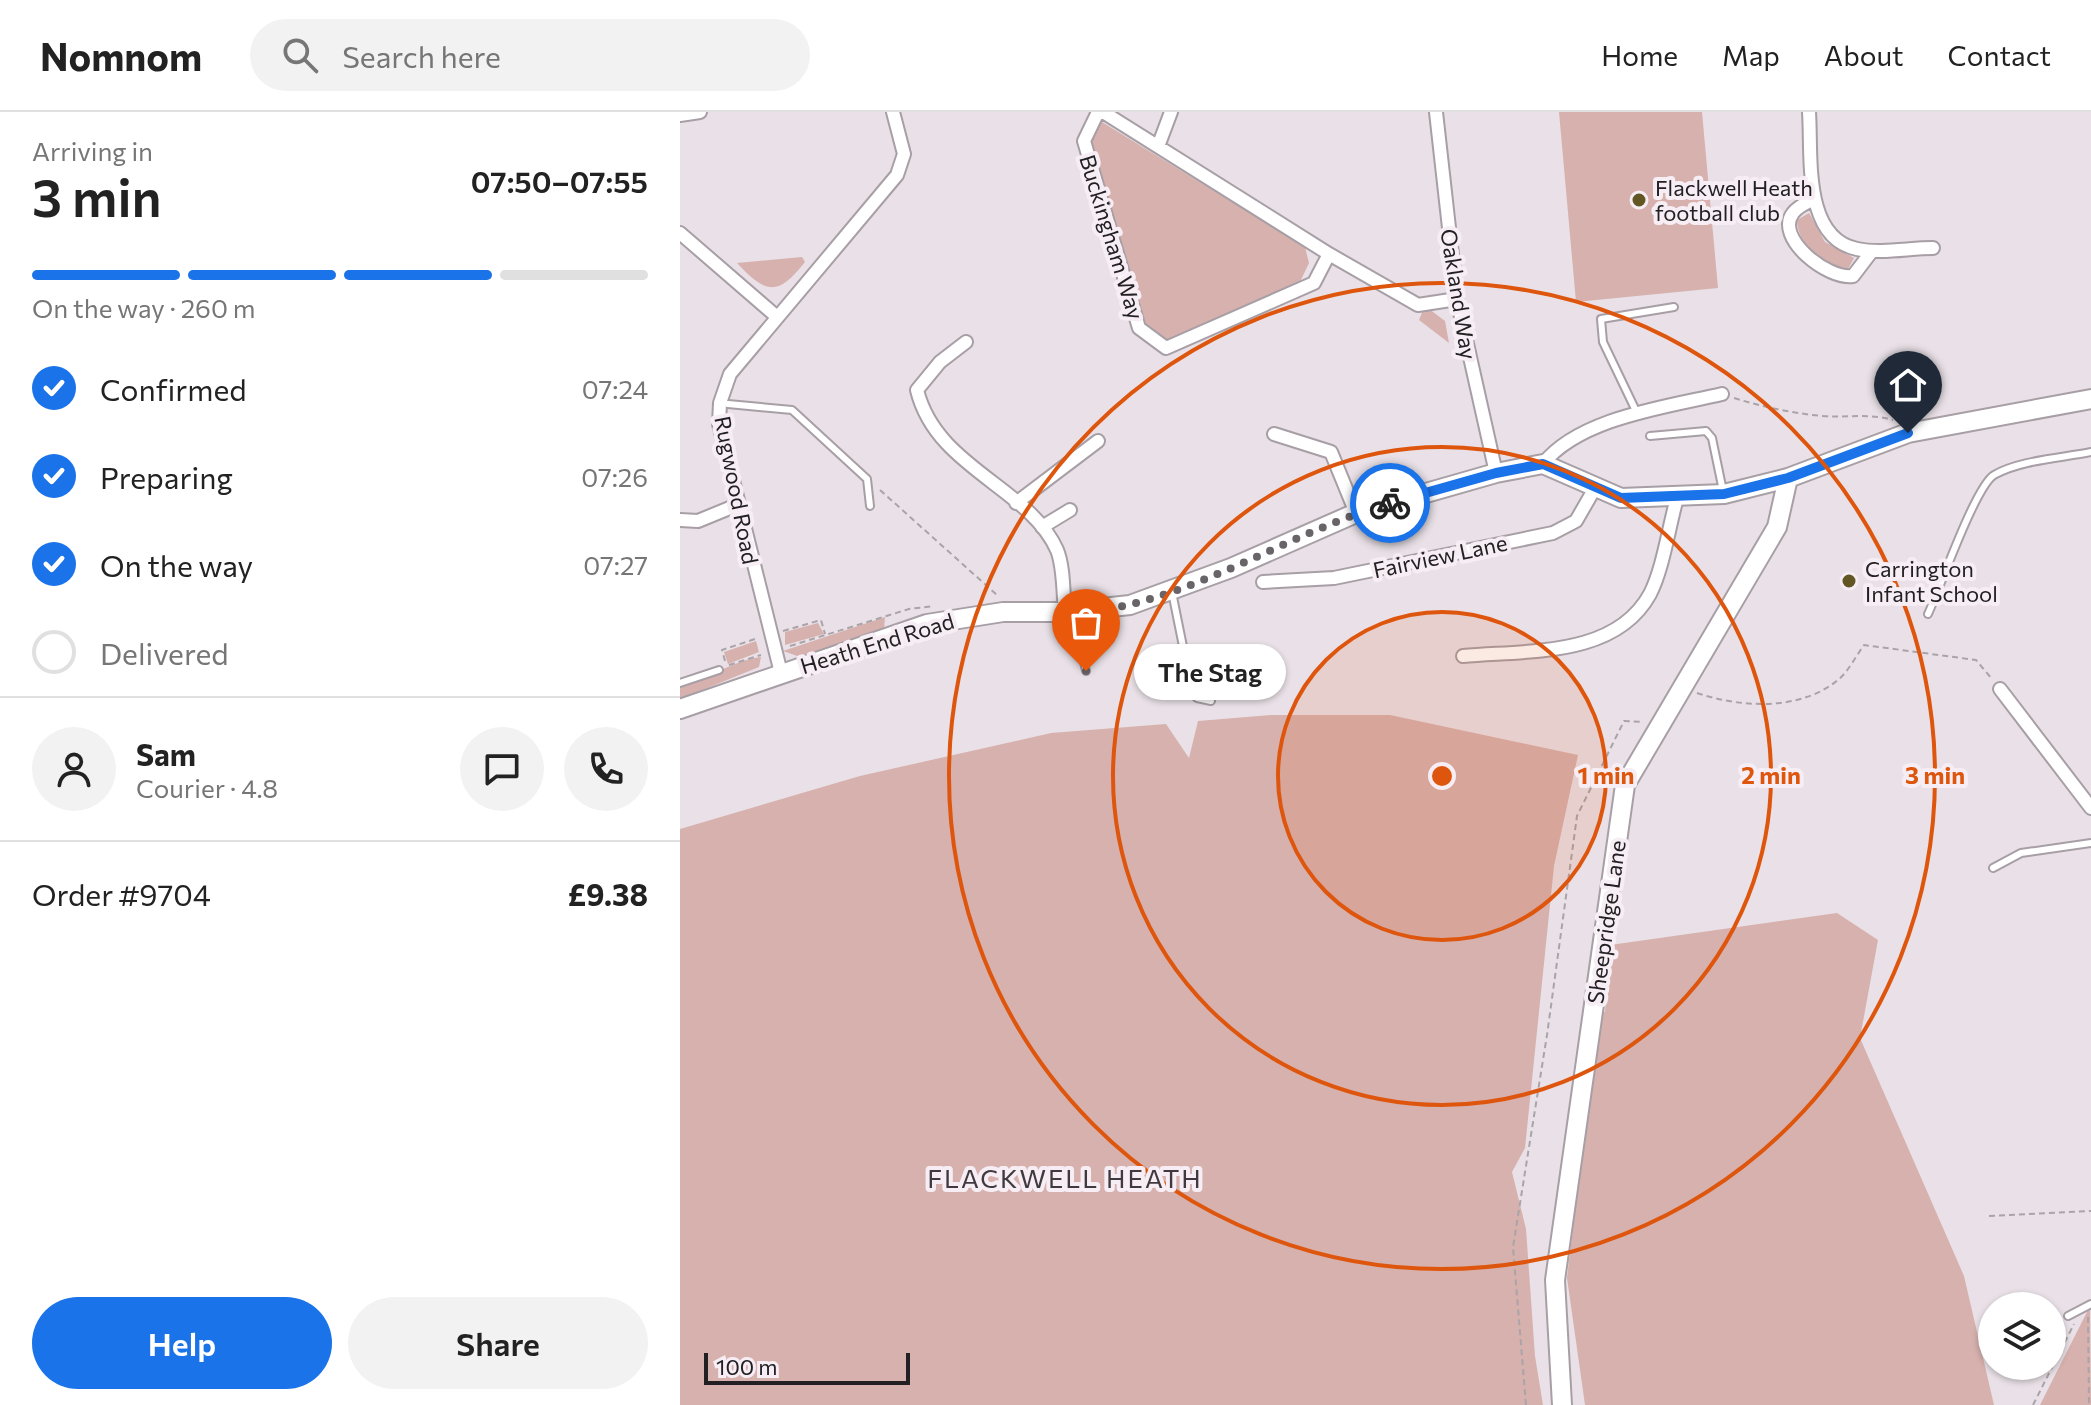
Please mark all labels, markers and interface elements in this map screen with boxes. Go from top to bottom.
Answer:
search box [250,19,810,91]
text: Nomnom [40,32,202,79]
icon: search [278,33,322,77]
text: Search here [342,37,501,74]
text: Home [1601,38,1678,72]
text: Map [1722,38,1780,72]
text: About [1824,38,1904,72]
text: Contact [1948,38,2051,72]
text: Arriving in [32,135,153,166]
street label: Buckingham Way [1074,151,1150,323]
text: 07:50–07:55 [471,162,648,199]
text: 3 min [32,164,161,228]
place label: Flackwell Heath football club [1655,174,1813,226]
marker: Flackwell Heath football club [1630,191,1648,209]
street label: Oakland Way [1435,227,1483,361]
text: On the way · 260 m [32,292,256,323]
pin [1874,351,1942,433]
icon: home [1886,363,1930,407]
icon: check [32,366,76,410]
text: Confirmed [100,370,247,407]
text: 07:24 [582,373,648,404]
street label: Rugwood Road [709,413,765,567]
icon: check [32,454,76,498]
text: Preparing [100,458,233,495]
text: 07:26 [581,461,648,492]
courier [1350,463,1430,543]
icon: bike [1368,481,1412,525]
street label: Fairview Lane [1370,529,1510,583]
icon: check [32,542,76,586]
text: On the way [100,546,253,583]
text: 07:27 [583,549,648,580]
place label: Carrington Infant School [1865,555,1998,607]
marker: Carrington Infant School [1840,572,1858,590]
pin [1052,589,1120,671]
icon: bag [1064,601,1108,645]
street label: Heath End Road [797,607,957,679]
text: Delivered [100,634,229,671]
callout: The Stag [1134,643,1286,699]
text: The Stag [1158,656,1262,687]
button: person [32,727,116,811]
button: chat [460,727,544,811]
button: phone [564,727,648,811]
text: Sam [136,735,196,772]
text: 1 min [1578,760,1634,789]
text: 2 min [1741,760,1801,789]
text: 3 min [1905,760,1965,789]
centre of rings [1428,762,1456,790]
text: Courier · 4.8 [136,772,278,803]
street label: Sheepridge Lane [1581,839,1631,1005]
text: Order #9704 [32,875,211,912]
text: £9.38 [568,875,648,912]
district label: FLACKWELL HEATH [927,1162,1203,1193]
map controls [1978,1292,2066,1380]
button: layers [1978,1292,2066,1380]
button: Help [32,1297,332,1389]
button: Share [348,1297,648,1389]
scale bar [704,1349,910,1385]
text: 100 m [716,1353,778,1380]

